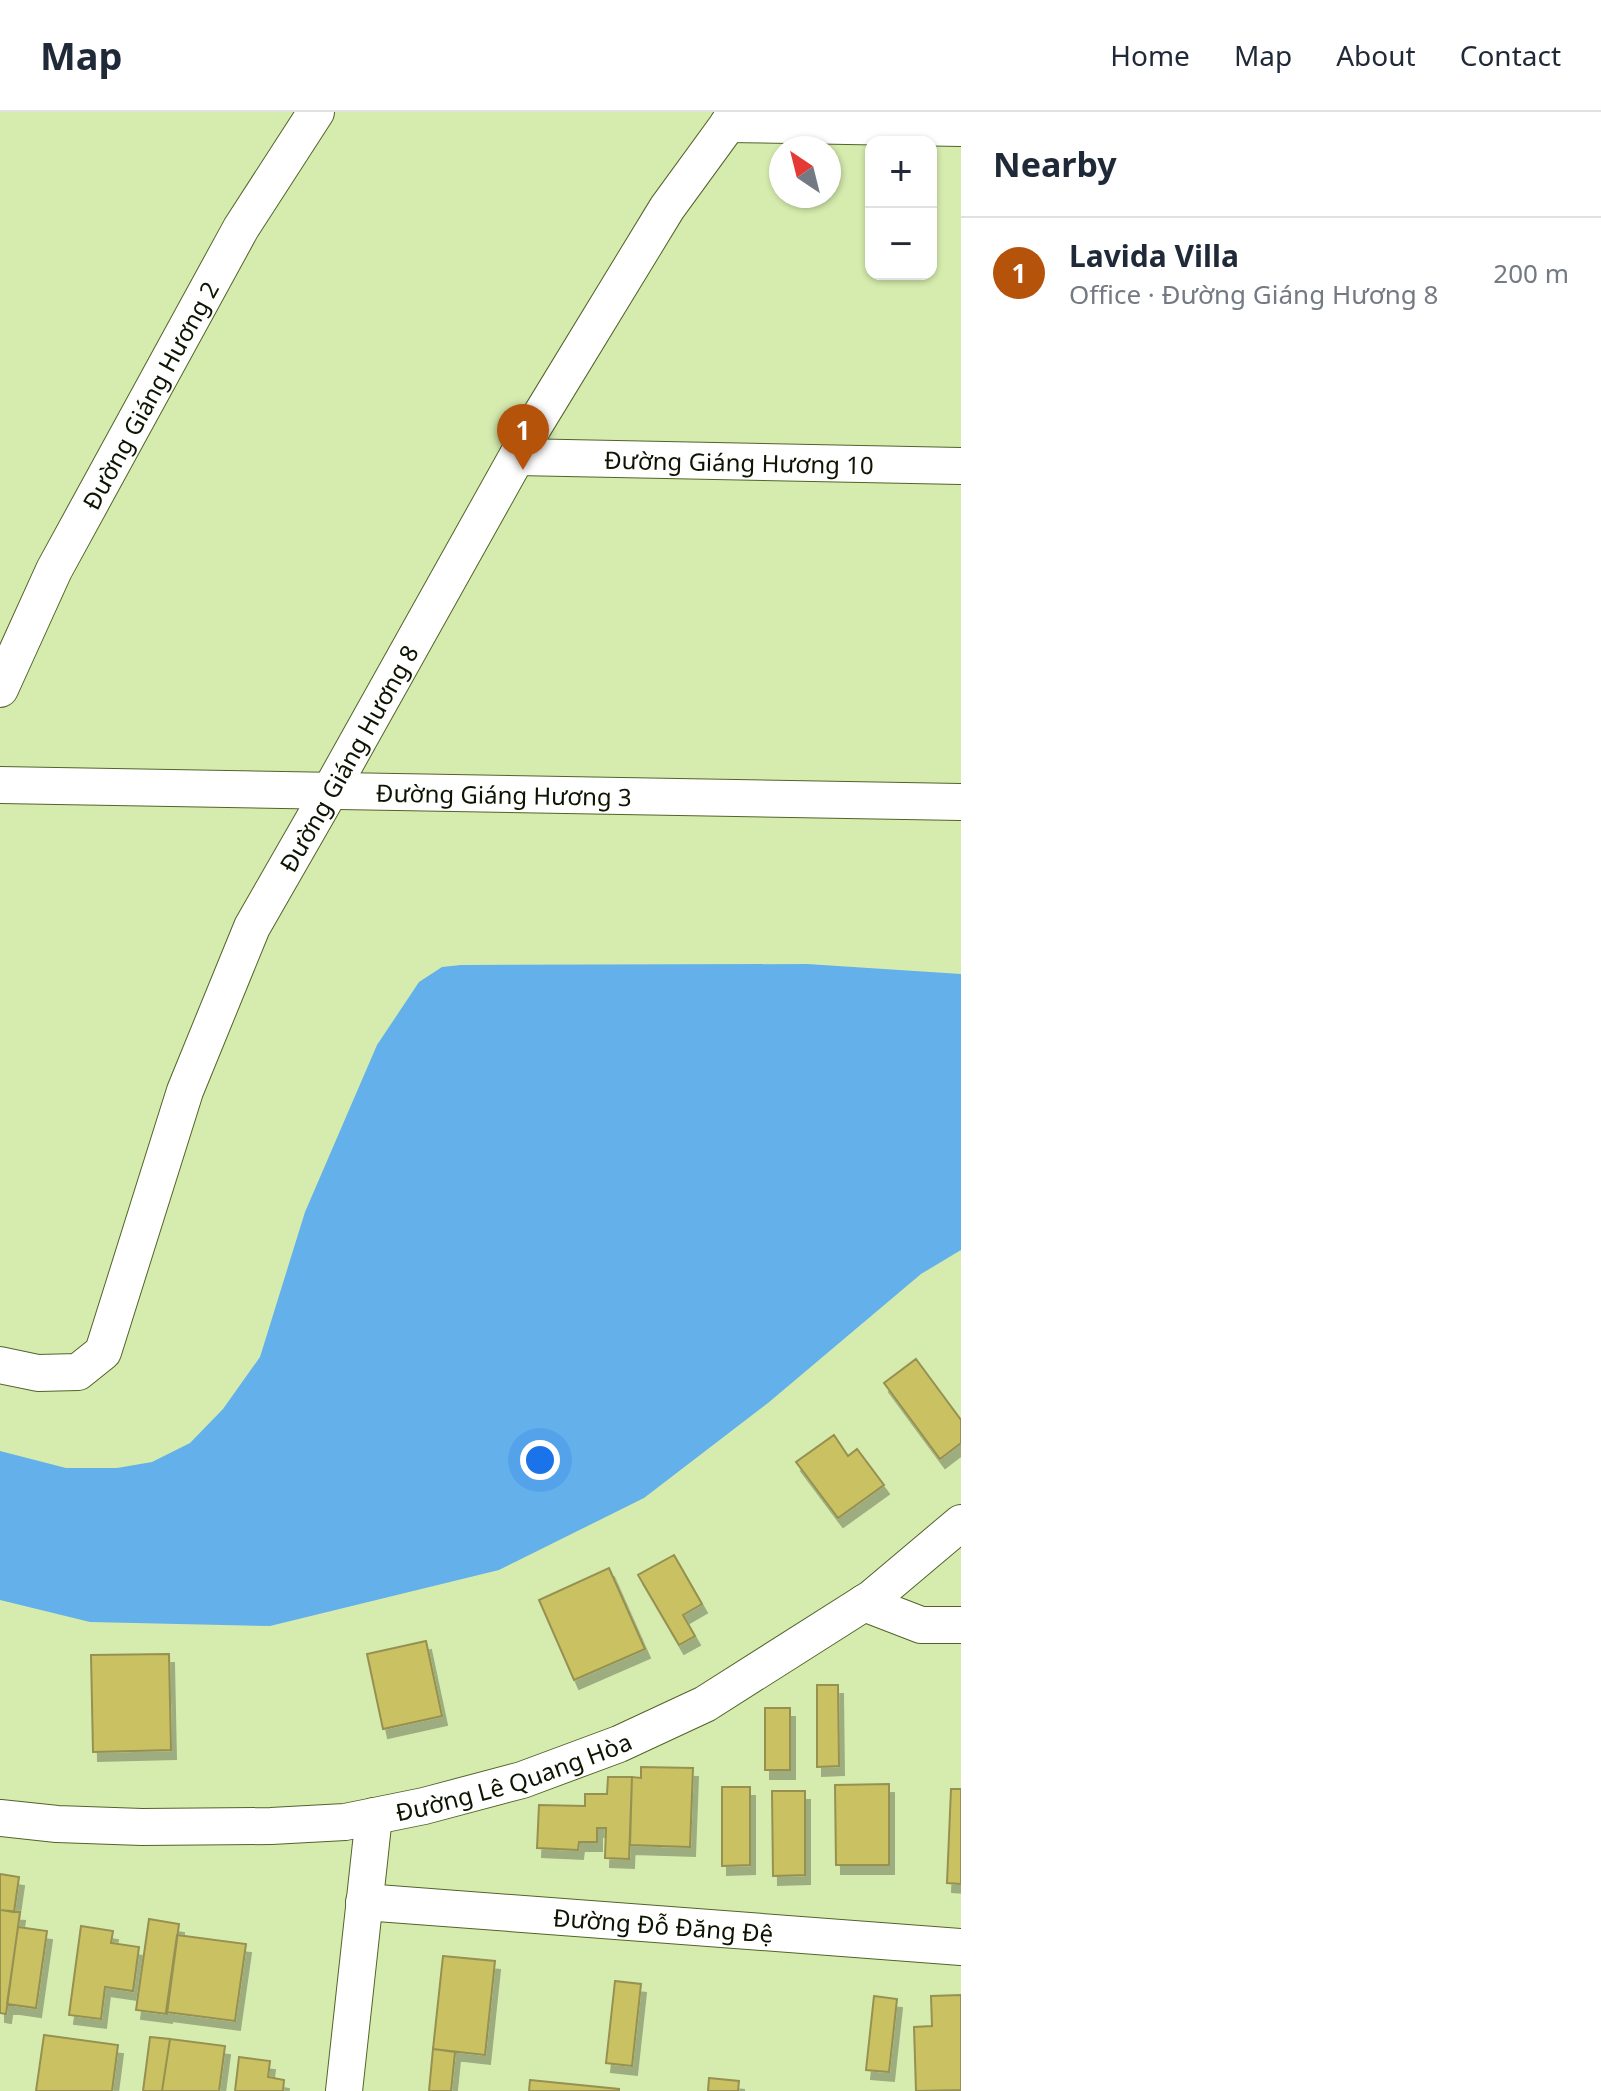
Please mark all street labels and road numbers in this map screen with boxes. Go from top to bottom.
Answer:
street label: Đường Giáng Hương 2 [74,275,225,515]
street label: Đường Giáng Hương 10 [604,442,874,481]
street label: Đường Giáng Hương 8 [271,638,425,878]
street label: Đường Giáng Hương 3 [376,775,632,813]
street label: Đường Lê Quang Hòa [392,1724,637,1828]
street label: Đường Đỗ Đăng Đệ [552,1900,774,1949]

